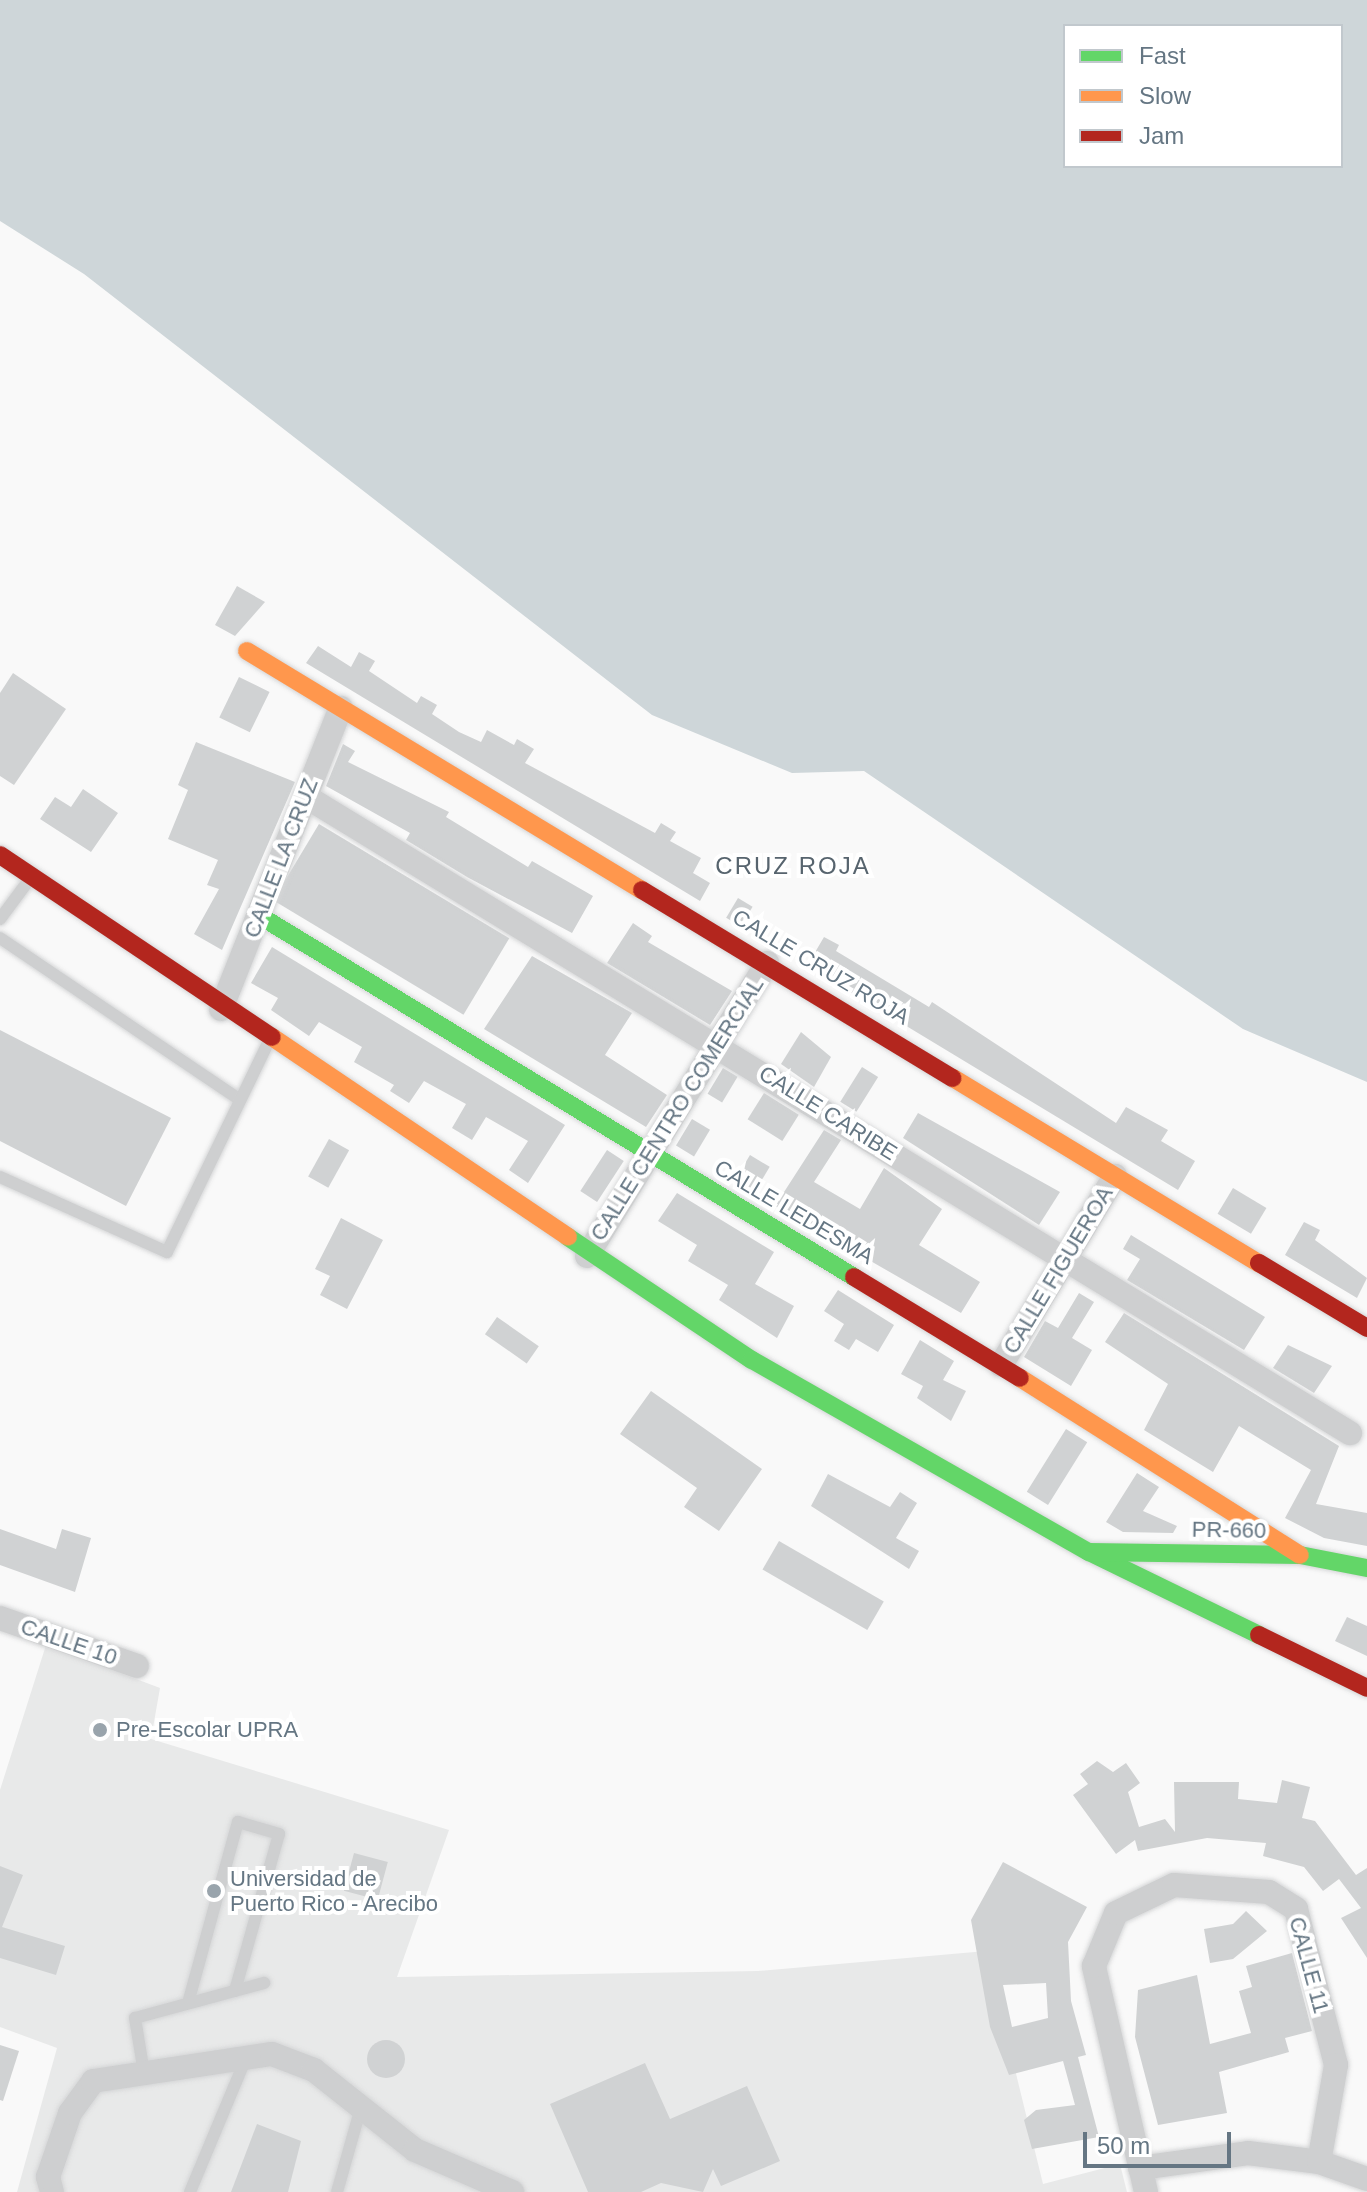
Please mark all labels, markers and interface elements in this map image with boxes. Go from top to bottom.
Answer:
legend [1063,24,1343,168]
text: Fast [1139,42,1186,69]
text: Slow [1139,82,1191,109]
text: Jam [1139,122,1184,149]
street label: CALLE LA CRUZ [238,774,324,942]
district label: CRUZ ROJA [715,852,871,880]
street label: CALLE CRUZ ROJA [728,904,914,1030]
street label: CALLE CENTRO COMERCIAL [585,972,769,1246]
street label: CALLE CARIBE [754,1060,902,1166]
street label: CALLE LEDESMA [710,1154,878,1270]
street label: CALLE FIGUEROA [998,1181,1118,1359]
street label: PR-660 [1191,1516,1267,1544]
street label: CALLE 10 [17,1613,121,1671]
place label: Pre-Escolar UPRA [116,1717,298,1743]
marker: Pre-Escolar UPRA [91,1721,109,1739]
place label: Universidad de Puerto Rico - Arecibo [230,1865,439,1916]
marker: Universidad de Puerto Rico - Arecibo [205,1882,223,1900]
street label: CALLE 11 [1283,1914,1335,2016]
scale bar [1087,2116,1235,2166]
text: 50 m [1097,2132,1150,2159]

